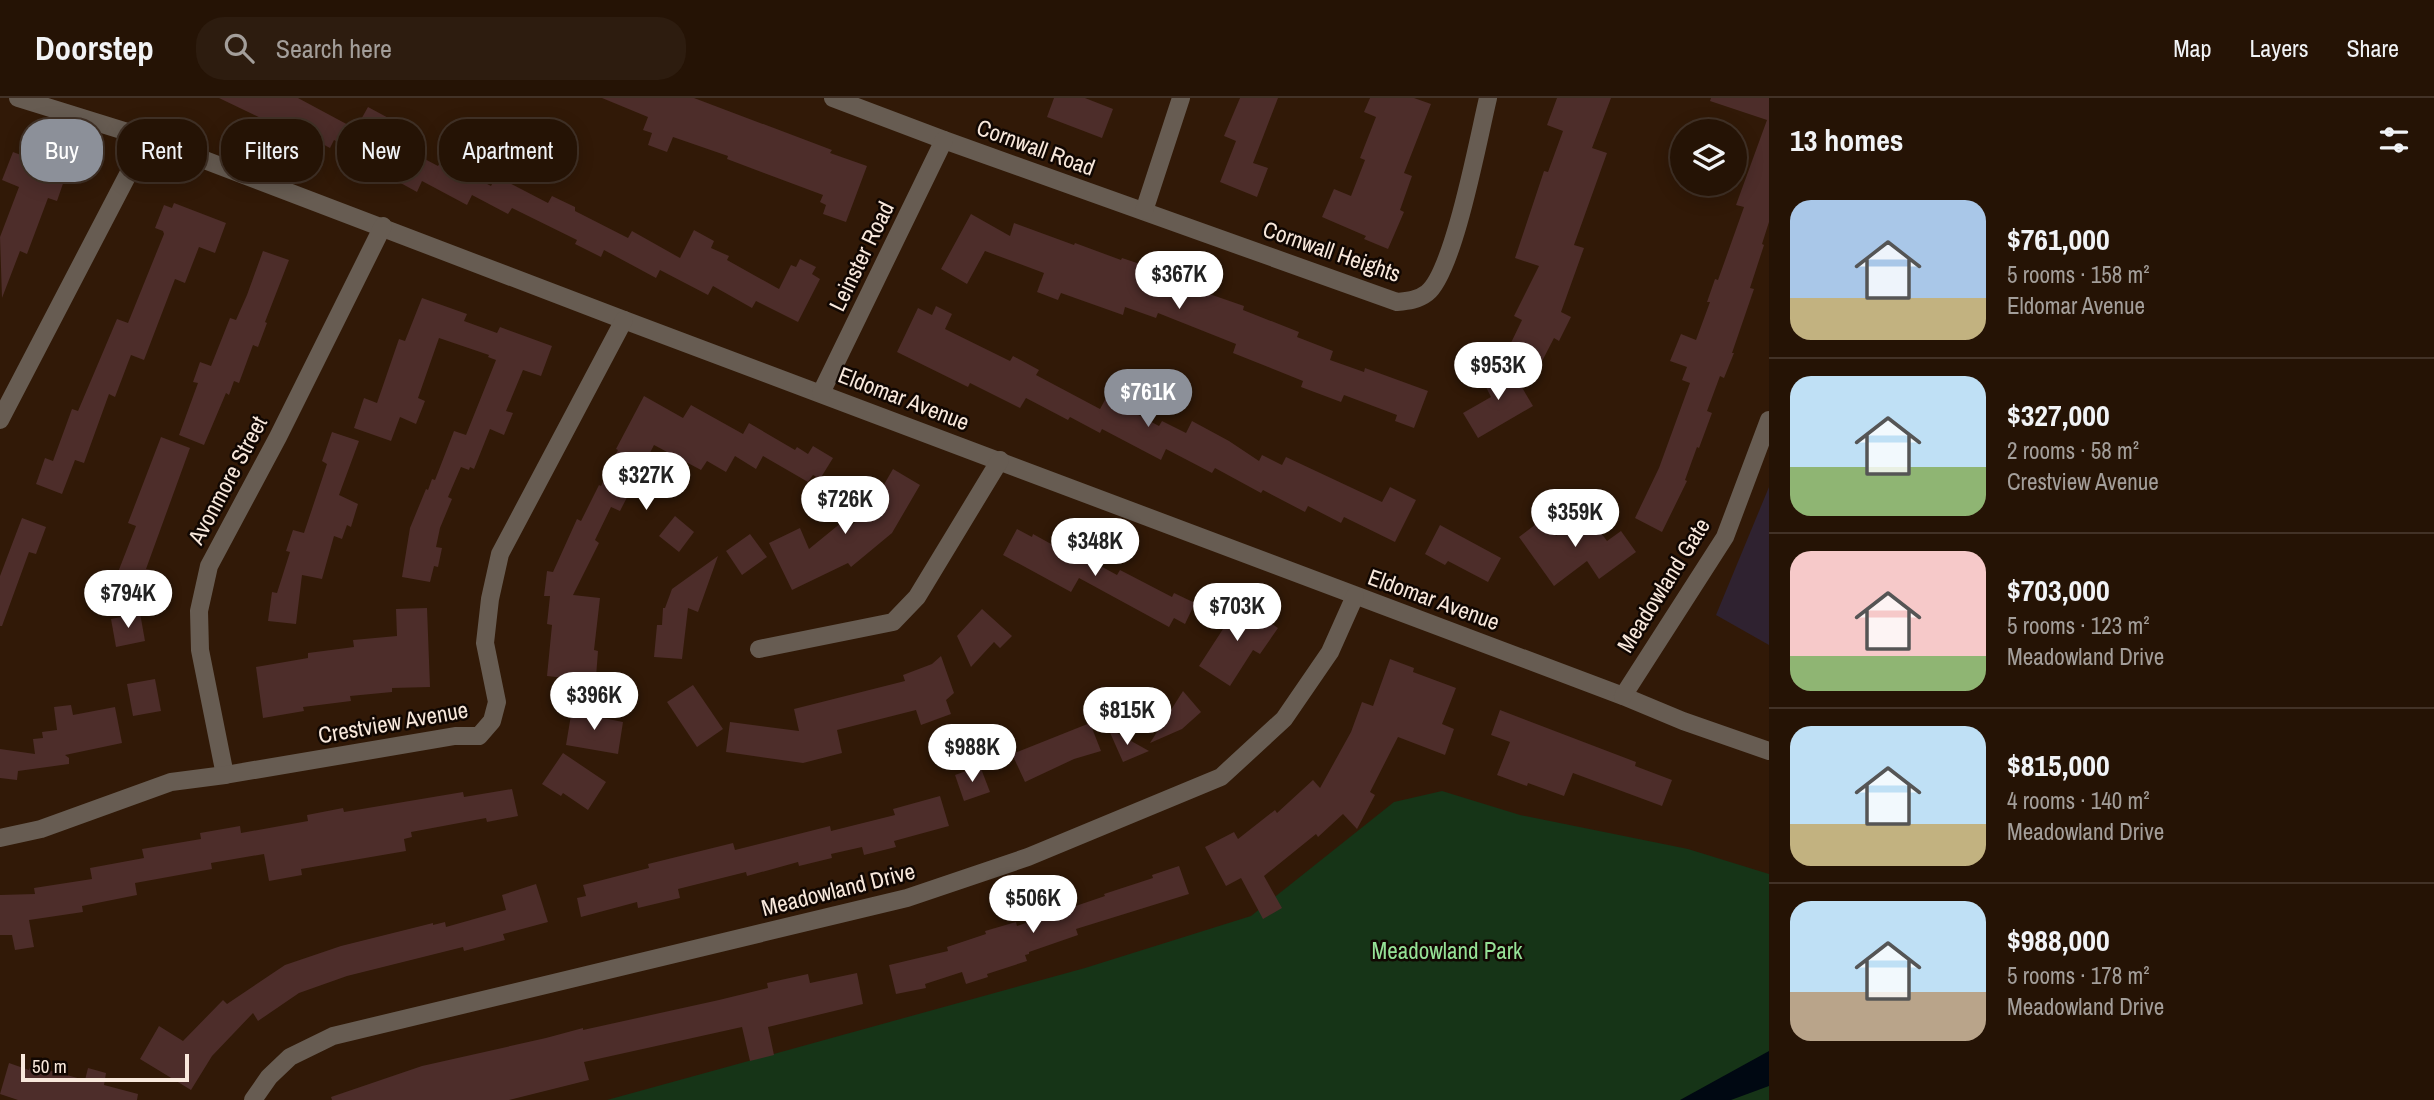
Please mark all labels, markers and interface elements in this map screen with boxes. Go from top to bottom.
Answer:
search box [196,17,686,80]
text: Doorstep [35,26,154,70]
icon: search [220,29,258,67]
text: Search here [276,31,392,66]
text: Map [2173,32,2211,64]
text: Layers [2249,32,2308,64]
text: Share [2346,32,2399,64]
street label: Cornwall Road [973,111,1099,183]
chip: Buy [21,119,103,182]
chip: Rent [117,119,207,182]
chip: Filters [221,119,323,182]
chip: New [337,119,425,182]
chip: Apartment [439,119,577,182]
map controls [1670,119,1747,196]
button: layers [1670,119,1747,196]
text: 13 homes [1790,120,1904,160]
icon: filters [2375,121,2413,159]
street label: Leinster Road [821,196,901,316]
street label: Cornwall Heights [1259,213,1405,289]
text: $761,000 [2007,219,2110,259]
icon: home [1846,228,1930,312]
pin: $367K [1130,252,1228,311]
text: $367K [1151,258,1207,289]
text: 5 rooms · 158 m² [2007,259,2150,290]
text: Eldomar Avenue [2007,290,2145,321]
pin: $953K [1449,342,1547,402]
text: $953K [1470,349,1526,380]
street label: Eldomar Avenue [834,359,974,437]
pin: $761K [1099,370,1197,429]
text: $761K [1120,376,1176,407]
text: $327,000 [2007,395,2110,435]
icon: home [1846,404,1930,488]
street label: Avonmore Street [180,410,274,550]
text: 2 rooms · 58 m² [2007,435,2139,466]
pin: $327K [597,452,695,512]
text: $327K [618,459,674,490]
text: Crestview Avenue [2007,466,2159,497]
pin: $726K [796,476,894,536]
text: $726K [817,483,873,514]
pin: $359K [1526,490,1624,549]
text: $359K [1547,496,1603,527]
street label: Meadowland Gate [1609,512,1717,658]
pin: $348K [1046,518,1144,578]
text: $348K [1067,525,1123,556]
street label: Eldomar Avenue [1364,561,1504,637]
pin: $794K [79,570,177,630]
text: $703,000 [2007,570,2110,610]
text: $794K [100,577,156,608]
icon: home [1846,579,1930,663]
pin: $703K [1188,584,1286,643]
text: $703K [1209,590,1265,621]
text: 5 rooms · 123 m² [2007,610,2150,641]
text: Meadowland Drive [2007,641,2164,672]
pin: $396K [545,672,643,732]
text: $396K [566,679,622,710]
pin: $815K [1078,688,1176,747]
street label: Crestview Avenue [316,694,470,750]
text: $815K [1099,694,1155,725]
pin: $988K [923,724,1021,784]
text: $988K [944,731,1000,762]
text: $815,000 [2007,745,2110,785]
icon: home [1846,754,1930,838]
text: 4 rooms · 140 m² [2007,785,2150,816]
text: Meadowland Drive [2007,816,2164,847]
street label: Meadowland Drive [758,855,918,923]
pin: $506K [984,876,1082,935]
text: $506K [1005,882,1061,913]
text: $988,000 [2007,920,2110,960]
icon: home [1846,929,1930,1013]
park label: Meadowland Park [1372,935,1523,966]
text: 5 rooms · 178 m² [2007,960,2150,991]
text: Meadowland Drive [2007,991,2164,1022]
scale bar [21,1051,189,1083]
text: 50 m [32,1053,67,1079]

